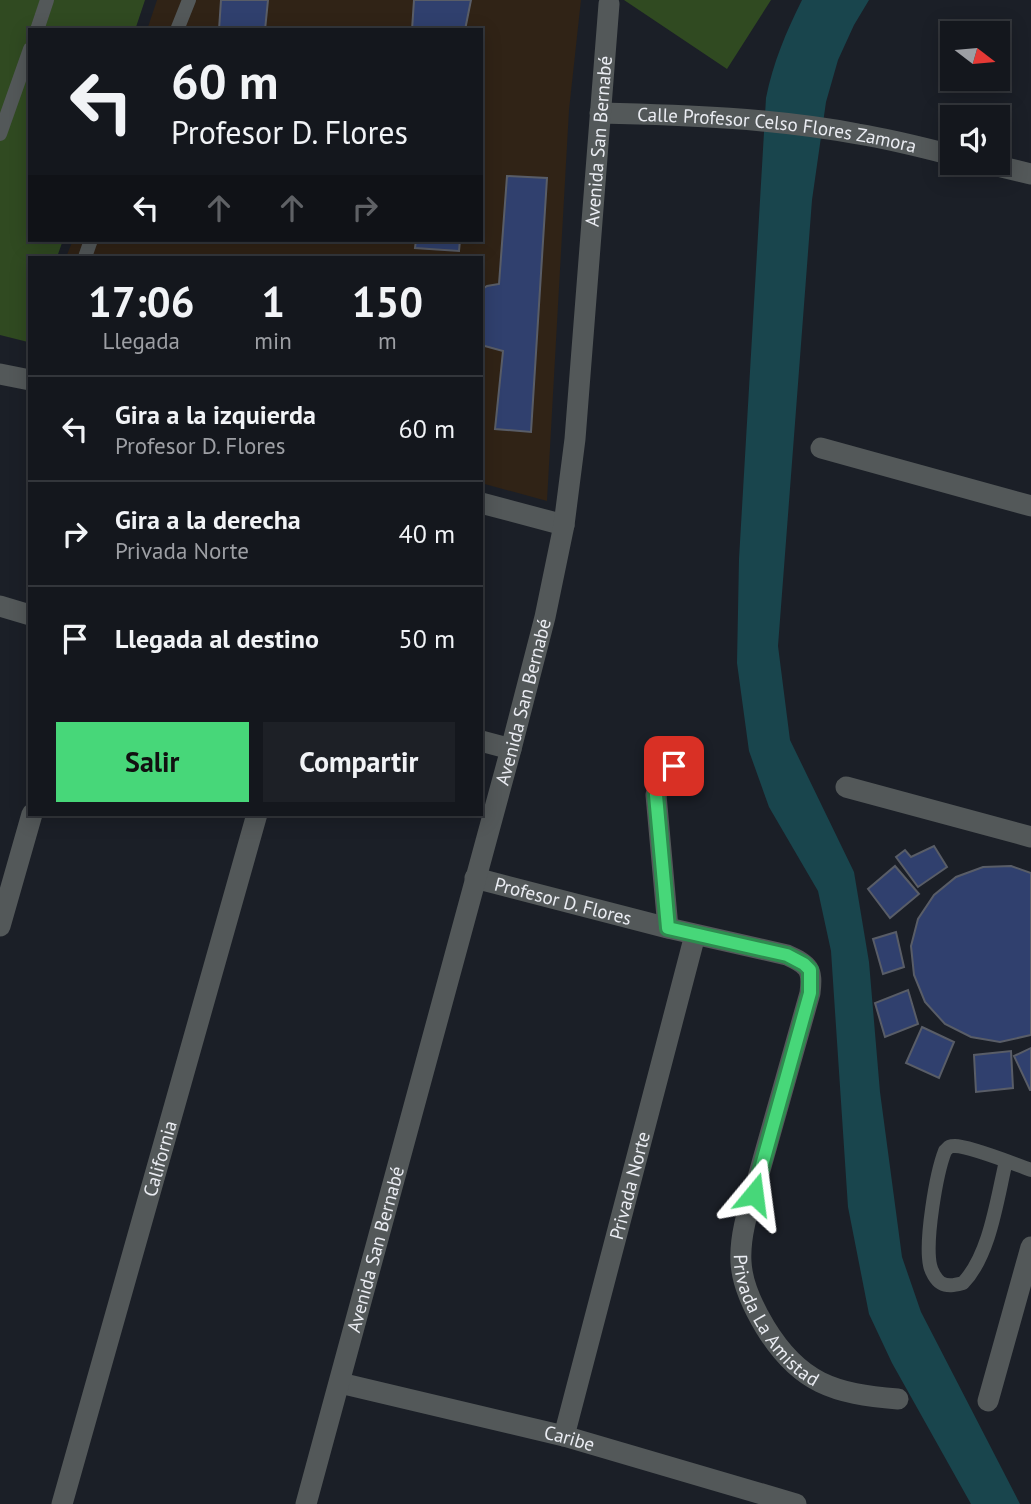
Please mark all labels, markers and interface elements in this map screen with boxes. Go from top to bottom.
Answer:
north arrow [940,21,1010,91]
map controls [940,21,1010,175]
text: 60 m [171,49,278,113]
street label: Avenida San Bernabé [580,55,617,228]
icon: left [56,56,147,147]
street label: Calle Profesor Celso Flores Zamora [637,102,919,158]
button: sound [940,105,1010,175]
text: Profesor D. Flores [171,111,408,153]
icon: left [127,189,165,227]
icon: ahead [200,189,238,227]
icon: ahead [273,189,311,227]
icon: right [346,189,384,227]
text: 17:06 [88,274,194,329]
text: 1 [261,274,285,329]
text: 150 [352,274,423,329]
text: Llegada [102,326,180,355]
text: min [254,326,292,355]
text: m [378,326,397,355]
text: Gira a la izquierda [115,398,316,431]
icon: left [56,410,94,448]
text: 60 m [399,412,455,445]
text: Profesor D. Flores [115,431,285,460]
text: Gira a la derecha [115,503,301,536]
icon: right [56,515,94,553]
text: 40 m [399,517,455,550]
text: Privada Norte [115,536,249,565]
street label: Avenida San Bernabé [490,616,556,788]
icon: arrive [56,620,94,658]
text: Llegada al destino [115,622,319,655]
text: 50 m [399,622,455,655]
button: Salir [56,722,249,802]
button: Compartir [263,722,455,802]
pin [644,736,704,796]
icon: arrive [655,747,693,785]
street label: Profesor D. Flores [492,872,634,930]
street label: California [137,1118,182,1199]
street label: Privada Norte [604,1129,655,1242]
position arrow [717,1157,791,1231]
street label: Avenida San Bernabé [341,1163,409,1335]
street label: Privada La Amistad [729,1254,824,1391]
street label: Caribe [542,1420,598,1456]

